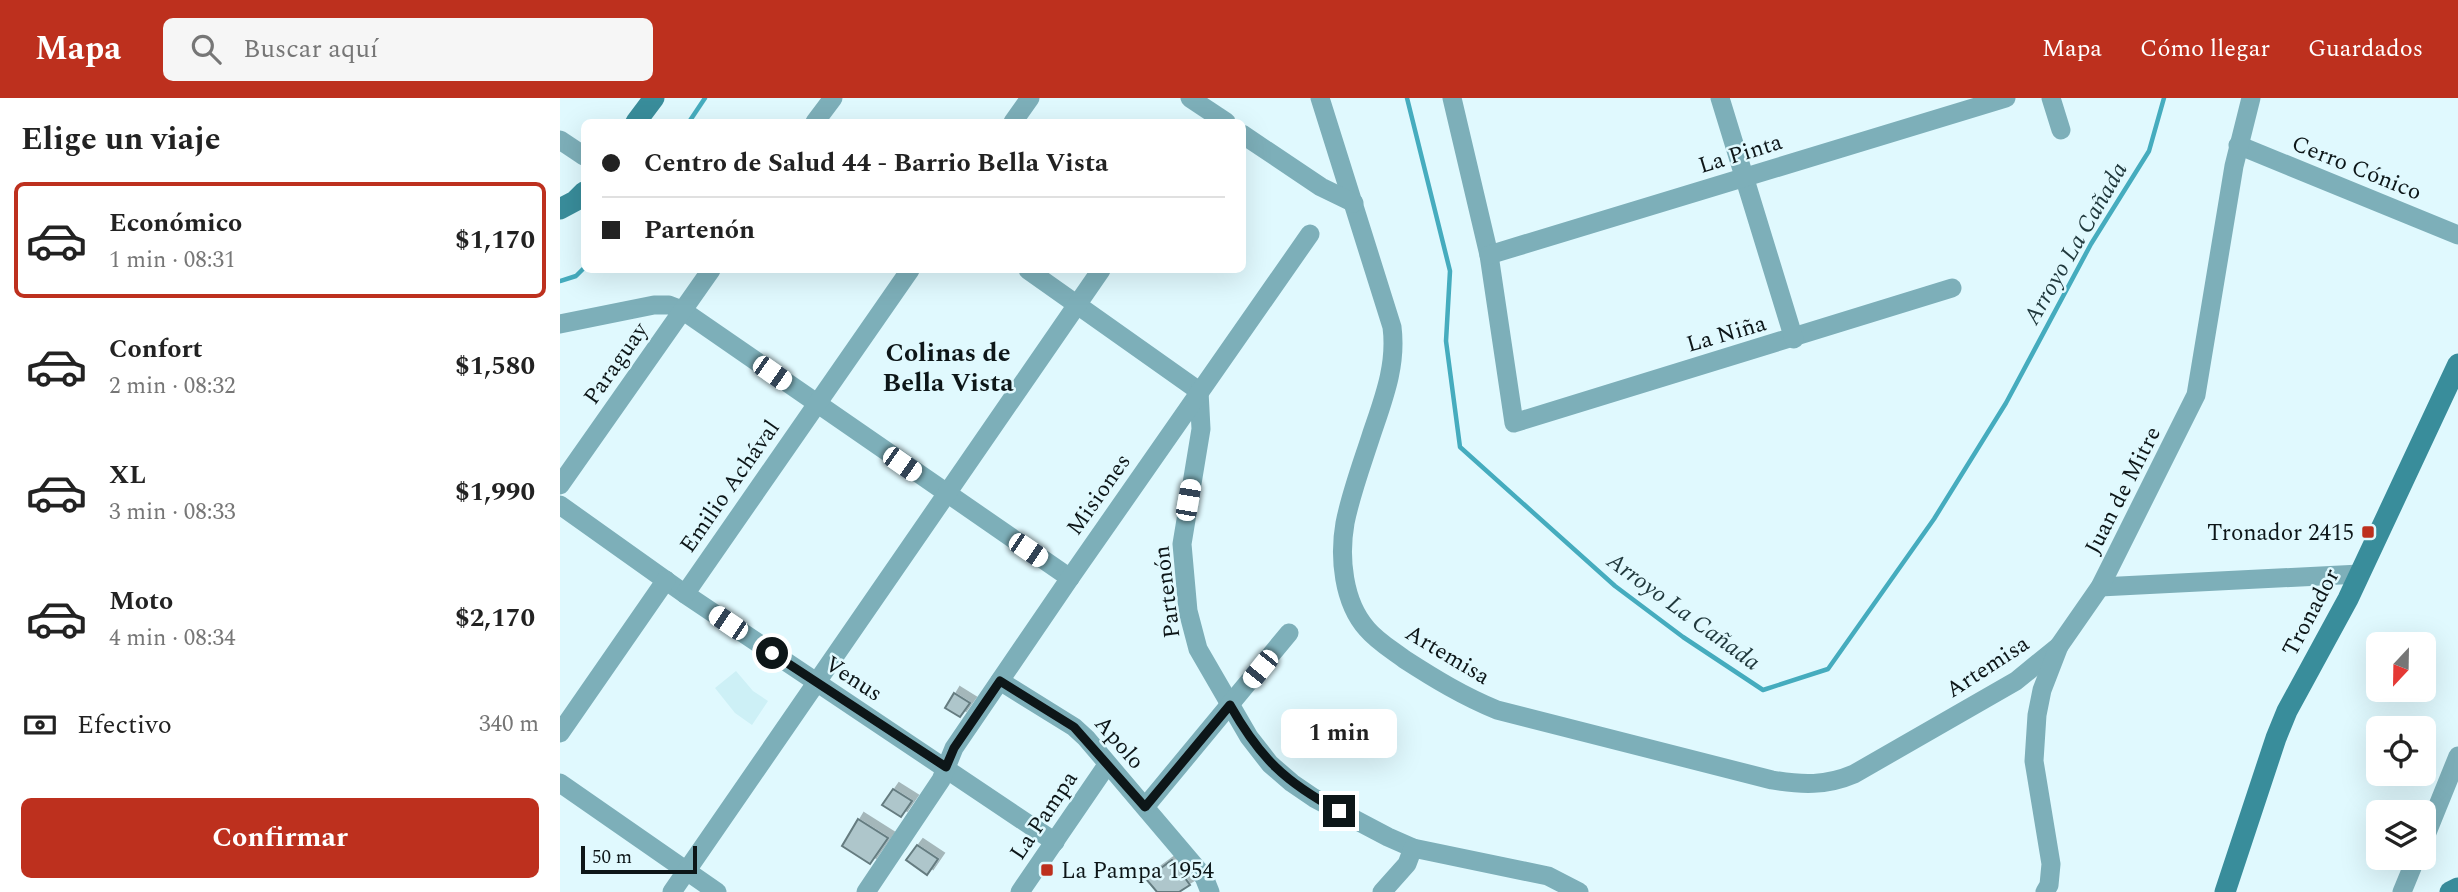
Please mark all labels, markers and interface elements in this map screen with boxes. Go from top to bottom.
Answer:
search box [163,18,653,81]
text: Mapa [35,24,121,74]
text: Buscar aquí [243,29,378,69]
icon: search [187,30,225,68]
text: Mapa [2042,31,2102,67]
text: Cómo llegar [2140,31,2270,67]
text: Guardados [2308,31,2423,67]
text: Elige un viaje [21,115,221,164]
street label: La Pinta [1694,125,1787,184]
street label: Cerro Cónico [2286,126,2427,210]
text: Centro de Salud 44 - Barrio Bella Vista [644,143,1108,183]
water label: Arroyo La Cañada [2014,156,2137,332]
text: Económico [109,203,242,243]
icon: car [25,209,88,272]
text: Partenón [644,210,755,250]
text: $1,170 [455,220,535,260]
text: 1 min · 08:31 [109,243,236,278]
street label: La Niña [1682,306,1770,363]
street label: Paraguay [575,315,658,412]
text: Confort [109,329,203,369]
district label: Colinas de Bella Vista [882,333,1014,403]
icon: car [25,335,88,398]
text: $1,580 [455,346,535,386]
car [749,352,796,394]
text: 2 min · 08:32 [109,369,236,404]
street label: Emilio Achával [671,413,789,560]
street label: Juan de Mitre [2076,421,2171,561]
car [879,443,926,485]
street label: Misiones [1058,447,1140,543]
text: XL [109,455,146,495]
icon: car [25,461,88,524]
text: $1,990 [455,472,535,512]
car [1175,477,1202,523]
text: 3 min · 08:33 [109,495,236,530]
place label: Tronador 2415 [2207,516,2354,551]
marker: Tronador 2415 [2360,524,2376,540]
car [1005,530,1052,570]
water label: Arroyo La Cañada [1598,543,1768,680]
street label: Partenón [1144,544,1191,640]
street label: Tronador [2274,562,2349,663]
text: Moto [109,581,173,621]
icon: car [25,587,88,650]
text: $2,170 [455,598,535,638]
car [705,603,752,643]
street label: Artemisa [1398,616,1496,694]
text: 4 min · 08:34 [109,621,236,656]
street label: Artemisa [1939,627,2037,707]
north arrow [2366,632,2436,702]
map controls [2366,632,2436,870]
route start [756,637,788,669]
car [1239,646,1282,692]
street label: Venus [817,647,889,711]
text: Efectivo [77,705,172,745]
icon: cash [21,706,59,744]
text: 340 m [479,707,539,742]
street label: Apolo [1085,708,1152,778]
callout: 1 min [1281,710,1397,758]
text: 1 min [1308,716,1370,751]
button: locate [2366,716,2436,786]
street label: La Pampa [1001,764,1087,868]
route end [1323,795,1355,827]
button: Confirmar [21,798,539,878]
button: layers [2366,800,2436,870]
scale bar [581,843,696,875]
text: 50 m [592,843,632,872]
place label: La Pampa 1954 [1061,854,1214,889]
marker: La Pampa 1954 [1039,862,1055,878]

